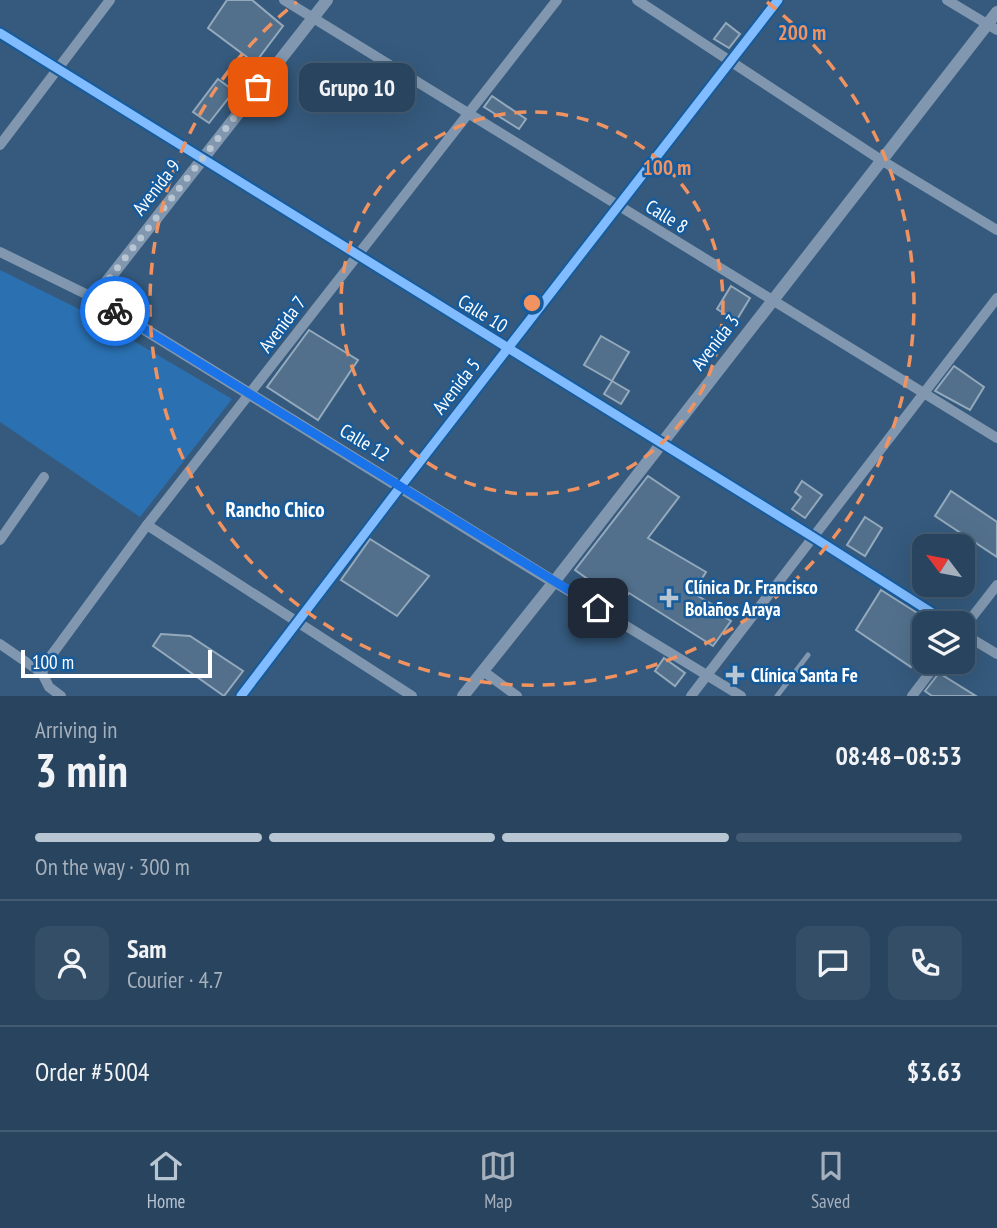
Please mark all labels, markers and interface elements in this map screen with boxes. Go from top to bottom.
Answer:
text: 200 m [778,19,826,46]
pin [228,57,288,117]
callout: Grupo 10 [300,62,416,112]
icon: bag [239,68,277,106]
text: Grupo 10 [319,73,395,102]
street label: Avenida 9 [127,154,185,220]
text: 100 m [643,154,691,181]
street label: Calle 8 [641,194,693,238]
courier [80,276,150,346]
street label: Calle 10 [454,289,512,337]
street label: Avenida 7 [253,291,311,357]
centre of rings [520,291,544,315]
icon: bike [96,292,134,330]
street label: Avenida 3 [686,309,744,375]
street label: Avenida 5 [427,353,485,419]
street label: Calle 12 [336,418,394,466]
district label: Rancho Chico [225,496,325,523]
north arrow [912,534,975,597]
map controls [912,534,975,674]
place label: Clínica Dr. Francisco Bolaños Araya [685,575,818,621]
pin [568,578,628,638]
marker: Clínica Dr. Francisco Bolaños Araya [659,588,679,608]
icon: home [579,589,617,627]
button: layers [912,611,975,674]
scale bar [21,647,212,679]
text: 100 m [32,650,74,674]
place label: Clínica Santa Fe [751,663,858,687]
marker: Clínica Santa Fe [725,665,745,685]
text: Arriving in [35,715,117,744]
text: 08:48–08:53 [835,739,962,772]
text: 3 min [35,740,128,800]
text: On the way · 300 m [35,852,190,881]
button: person [35,926,109,1000]
button: chat [796,926,870,1000]
button: phone [888,926,962,1000]
text: Sam [127,932,166,965]
text: Courier · 4.7 [127,965,223,994]
text: Order #5004 [35,1055,150,1088]
text: $3.63 [907,1055,962,1088]
tab: Home [147,1147,185,1213]
tab: Map [479,1147,517,1213]
tab: Saved [811,1147,850,1213]

